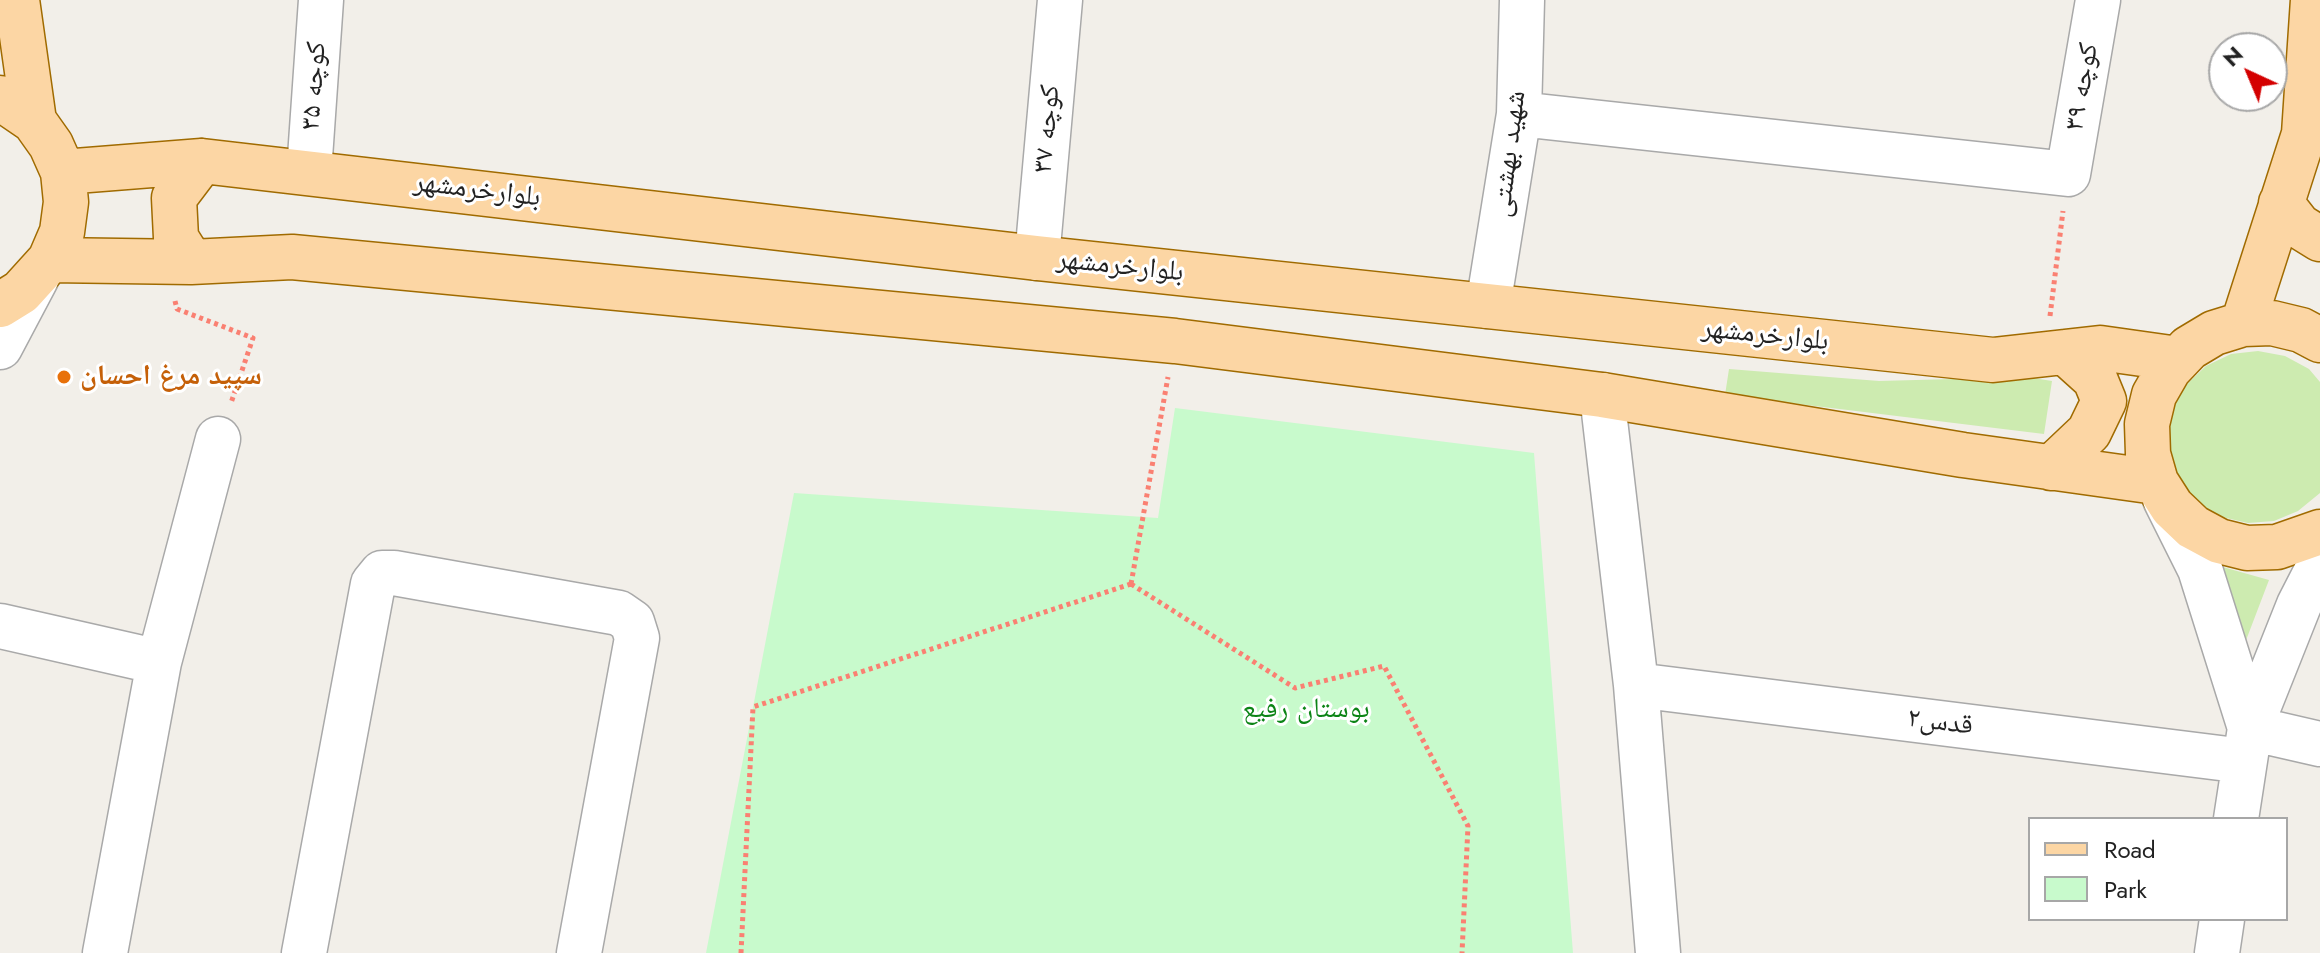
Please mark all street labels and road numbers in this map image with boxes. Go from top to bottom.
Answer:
street label: کوچه ۳۹ [2059,40,2107,134]
street label: کوچه ۳۵ [295,41,335,131]
street label: کوچه ۳۷ [1027,83,1069,175]
street label: شهید بهشتی [1486,89,1534,219]
street label: بلوارخرمشهر [412,167,542,215]
street label: بلوارخرمشهر [1055,244,1185,290]
street label: بلوارخرمشهر [1700,313,1830,359]
street label: قدس۲ [1905,702,1975,744]

